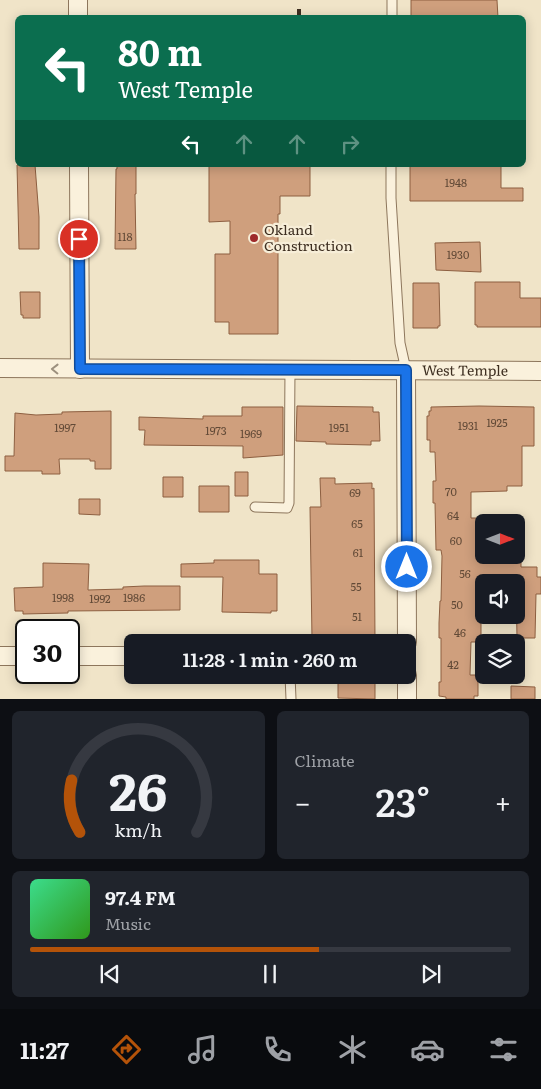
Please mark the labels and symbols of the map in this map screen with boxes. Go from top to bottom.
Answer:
house number: 1948 [445,174,467,190]
pin [58,218,100,260]
place label: Okland Construction [264,219,353,255]
house number: 118 [117,228,133,244]
marker: Okland Construction [248,232,260,244]
house number: 1930 [447,246,469,262]
street label: West Temple [422,359,508,380]
one-way arrow [51,364,58,374]
house number: 1925 [486,414,508,430]
house number: 1931 [458,417,479,433]
house number: 1997 [54,419,76,435]
house number: 1951 [329,419,350,435]
house number: 1973 [205,422,227,438]
house number: 1969 [240,425,262,441]
house number: 70 [445,483,457,499]
house number: 69 [349,484,361,500]
house number: 64 [447,507,459,523]
north arrow [475,514,525,564]
house number: 65 [351,515,363,531]
house number: 60 [450,532,462,548]
position arrow [380,540,432,592]
house number: 61 [353,544,364,560]
house number: 56 [459,565,471,581]
house number: 55 [350,578,362,594]
house number: 1998 [52,589,74,605]
house number: 1986 [123,589,145,605]
house number: 1992 [89,590,111,606]
house number: 50 [451,596,463,612]
house number: 51 [352,608,363,624]
speed limit sign: 30 [15,619,80,684]
house number: 46 [454,624,466,640]
house number: 42 [447,656,459,672]

